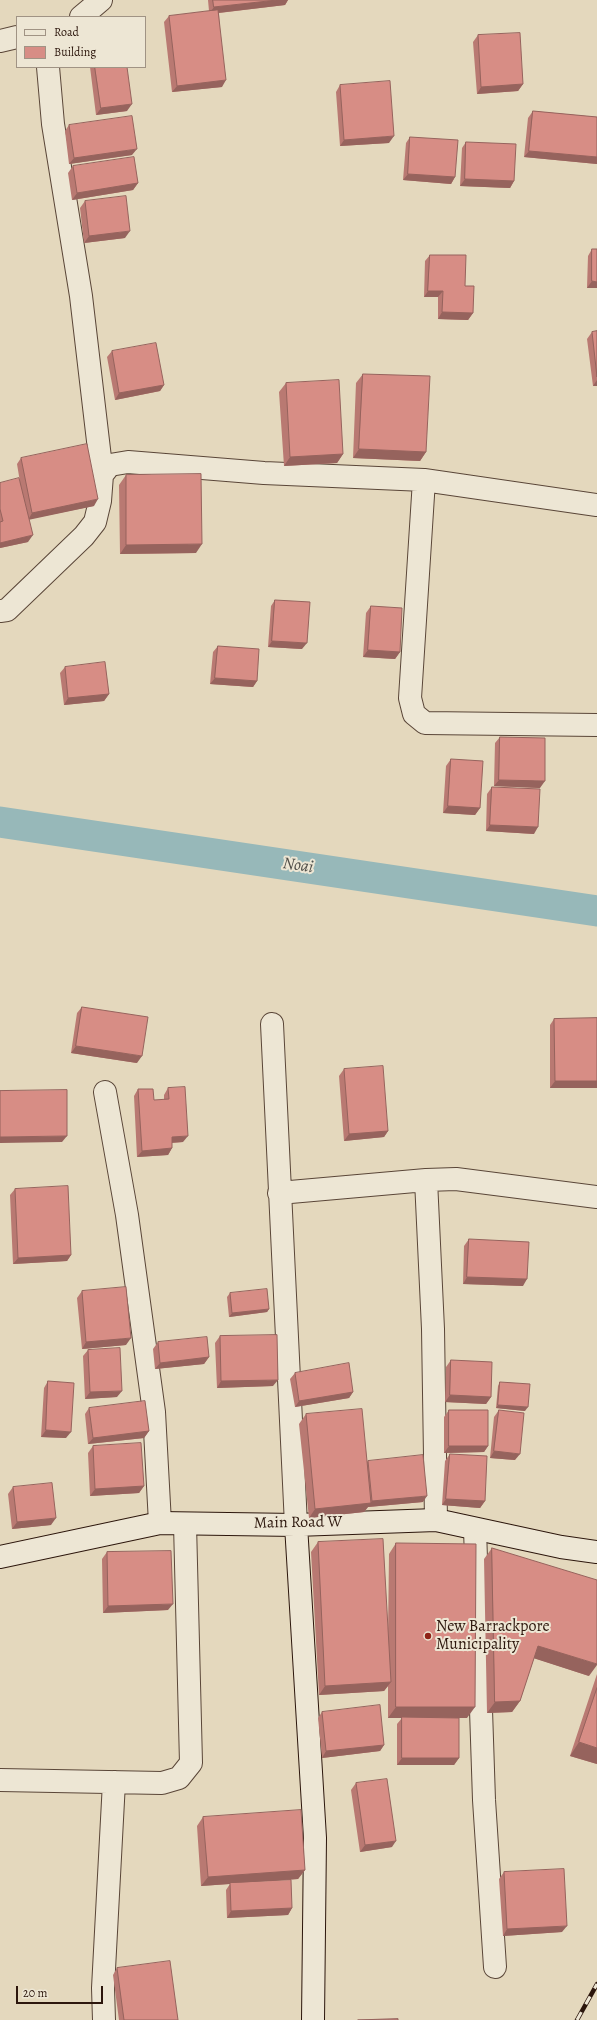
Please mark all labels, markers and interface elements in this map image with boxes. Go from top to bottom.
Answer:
legend [16,16,146,68]
text: Road [54,24,79,40]
text: Building [54,44,96,60]
water label: Noai [281,854,315,878]
street label: Main Road W [253,1513,343,1533]
place label: New Barrackpore Municipality [436,1617,550,1655]
marker: New Barrackpore Municipality [423,1631,433,1641]
scale bar [18,1978,105,2004]
text: 20 m [23,1985,47,2001]

